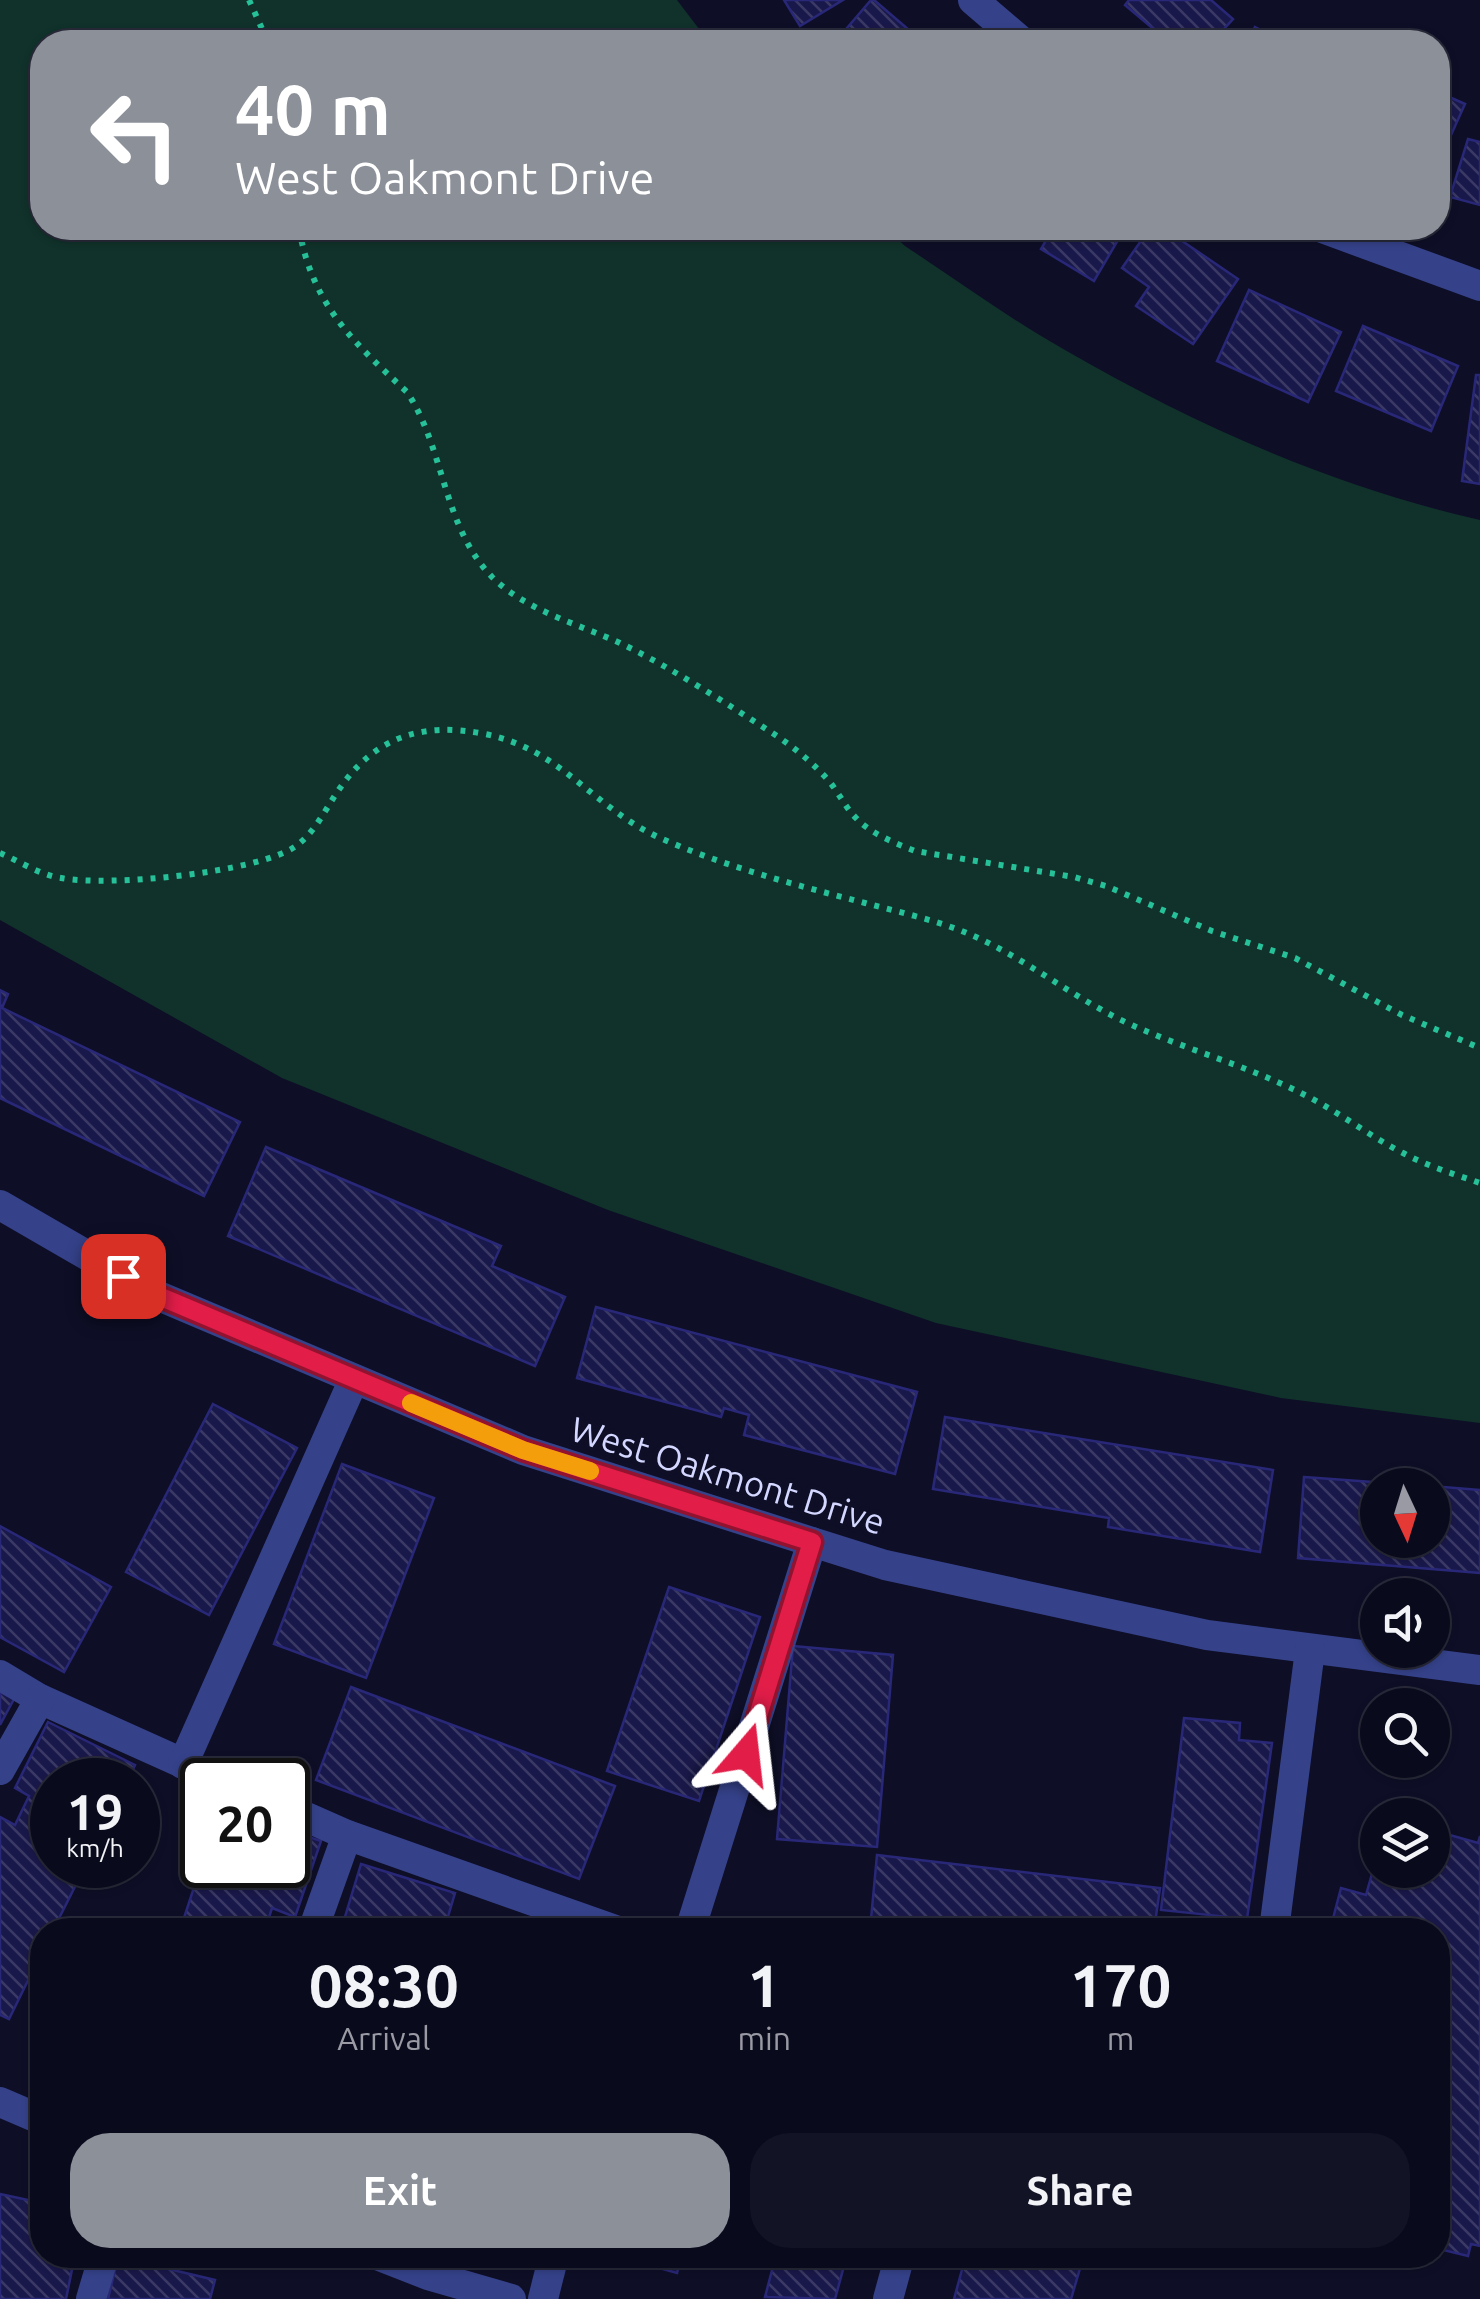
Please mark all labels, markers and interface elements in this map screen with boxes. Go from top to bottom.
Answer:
icon: left [70,70,200,200]
text: 40 m [235,70,391,148]
text: West Oakmont Drive [235,152,654,203]
pin [81,1234,166,1319]
icon: arrive [96,1249,151,1304]
street label: West Oakmont Drive [566,1408,890,1542]
north arrow [1360,1468,1450,1558]
map controls [1360,1468,1450,1888]
button: sound [1360,1578,1450,1668]
button: search [1360,1688,1450,1778]
position arrow [694,1702,798,1806]
speed limit sign: 20 [180,1758,310,1888]
text: 19 [67,1783,123,1839]
button: layers [1360,1798,1450,1888]
text: km/h [66,1834,124,1862]
text: 08:30 [309,1951,459,2018]
text: 1 [747,1951,781,2018]
text: 170 [1070,1951,1171,2018]
text: Arrival [337,2020,430,2056]
text: min [737,2020,791,2056]
text: m [1107,2020,1134,2056]
button: Exit [70,2133,730,2248]
button: Share [750,2133,1410,2248]

